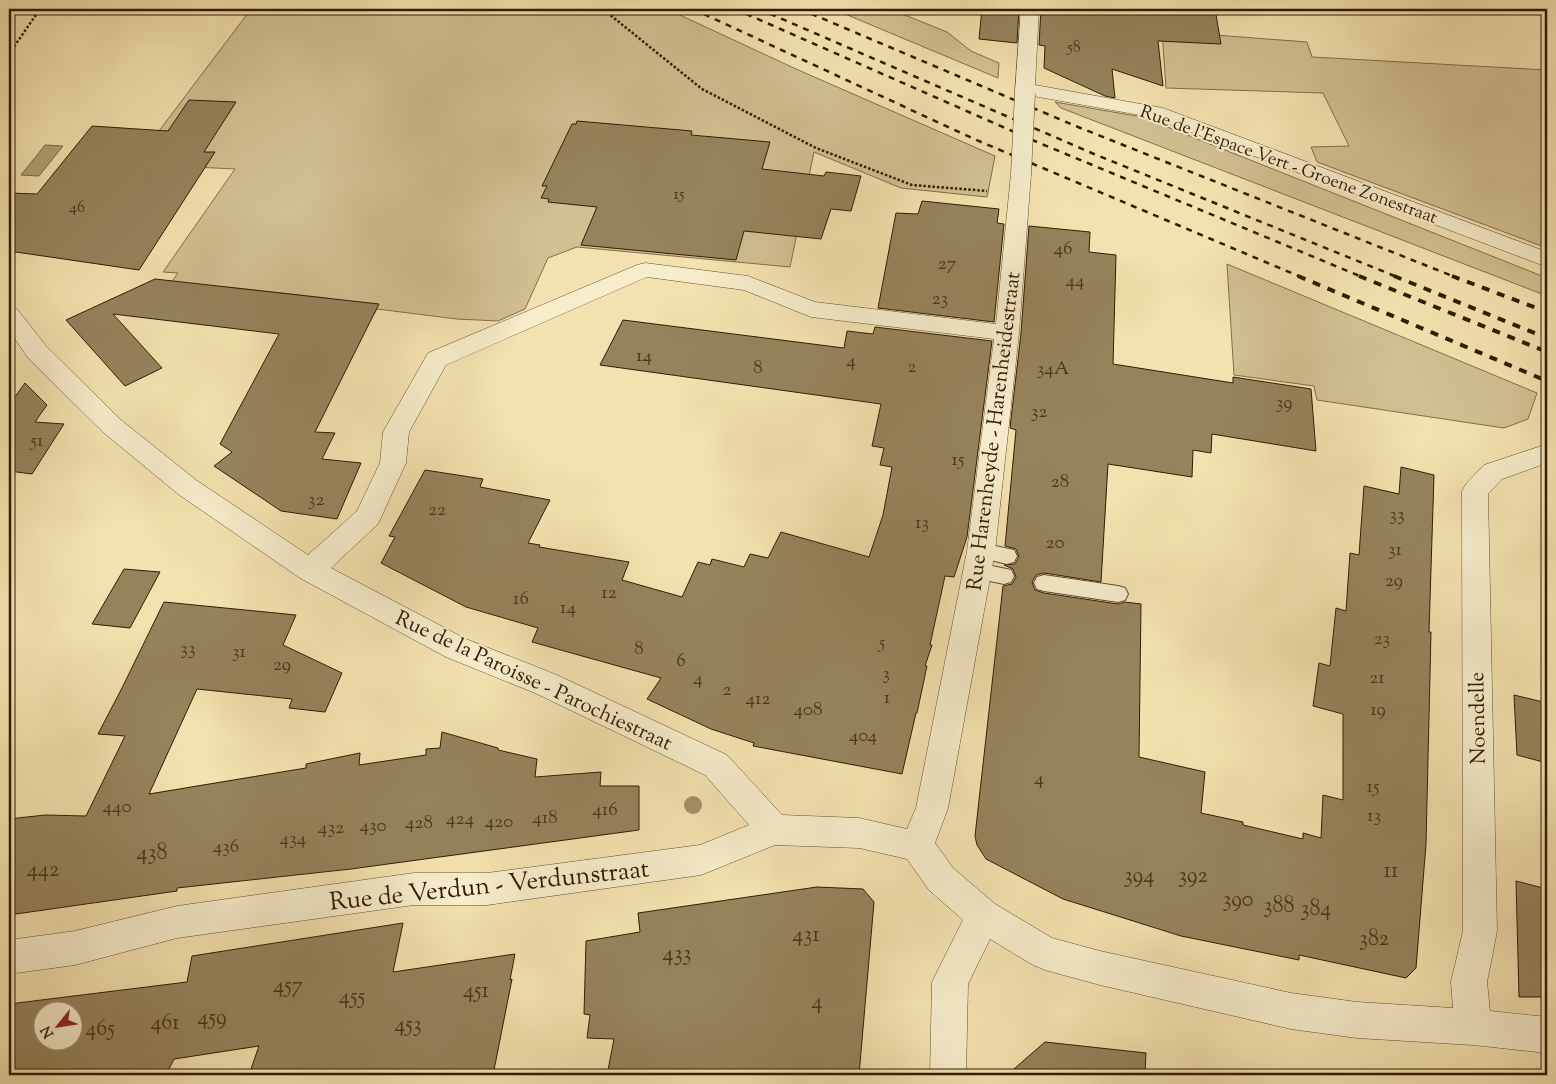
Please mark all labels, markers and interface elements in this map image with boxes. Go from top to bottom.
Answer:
house number: 58 [1066,37,1081,60]
street label: Rue de l'Espace Vert - Groene Zonestraat [1136,100,1441,232]
house number: 15 [674,184,685,207]
house number: 46 [69,197,85,220]
house number: 46 [1054,236,1072,263]
house number: 27 [938,251,957,278]
house number: 44 [1065,268,1085,295]
street label: Rue Harenheyde - Harenheidestraat [961,270,1029,592]
house number: 23 [932,286,948,313]
house number: 14 [636,343,652,370]
house number: 4 [846,348,856,375]
house number: 2 [908,354,917,381]
house number: 8 [753,355,763,382]
house number: 34A [1037,356,1070,383]
house number: 39 [1276,390,1292,417]
house number: 32 [1031,399,1047,426]
house number: 51 [30,428,44,455]
house number: 15 [952,447,965,474]
house number: 28 [1051,469,1069,496]
house number: 32 [308,487,324,514]
house number: 22 [428,497,446,524]
house number: 33 [1389,502,1405,529]
house number: 13 [915,510,929,537]
house number: 20 [1046,530,1064,557]
house number: 31 [1388,537,1403,564]
house number: 29 [1385,568,1403,595]
house number: 12 [601,580,617,607]
house number: 16 [513,586,529,613]
house number: 14 [560,595,576,622]
street label: Rue de la Paroisse - Parochiestraat [390,604,677,759]
house number: 23 [1374,626,1390,653]
house number: 5 [878,630,886,657]
house number: 33 [180,636,196,663]
house number: 8 [634,636,644,663]
house number: 31 [232,639,247,666]
house number: 6 [676,648,686,675]
house number: 29 [273,652,291,679]
house number: 3 [882,661,890,688]
house number: 21 [1369,665,1385,692]
house number: 4 [693,666,703,693]
street label: Noendelle [1463,671,1495,765]
house number: 2 [723,677,732,704]
house number: 1 [884,685,891,712]
house number: 412 [746,686,771,713]
house number: 408 [794,697,822,724]
house number: 19 [1370,697,1386,724]
house number: 404 [849,723,877,750]
house number: 4 [1034,766,1044,793]
house number: 15 [1367,774,1380,801]
house number: 440 [102,794,132,821]
house number: 416 [592,797,618,824]
house number: 13 [1367,803,1381,830]
house number: 418 [532,805,558,832]
house number: 424 [446,806,474,833]
house number: 420 [485,809,513,836]
house number: 428 [405,810,433,837]
house number: 430 [359,813,387,840]
house number: 432 [318,815,344,842]
house number: 434 [280,826,307,853]
house number: 436 [213,834,239,861]
house number: 438 [137,838,167,870]
street label: Rue de Verdun - Verdunstraat [328,852,651,922]
house number: 442 [27,855,59,887]
house number: 11 [1384,856,1399,888]
house number: 394 [1124,861,1154,893]
house number: 392 [1178,861,1208,893]
house number: 390 [1222,885,1254,917]
house number: 388 [1264,891,1294,923]
house number: 384 [1301,894,1331,926]
house number: 431 [792,920,820,952]
house number: 382 [1359,924,1389,956]
house number: 433 [663,939,691,971]
house number: 457 [273,971,303,1003]
house number: 451 [463,976,490,1008]
house number: 455 [339,982,366,1014]
house number: 4 [811,987,823,1019]
north arrow [32,1002,82,1052]
house number: 459 [197,1003,227,1035]
house number: 461 [150,1008,180,1040]
house number: 453 [394,1010,422,1042]
house number: 465 [85,1014,115,1046]
text: N [37,1022,60,1041]

